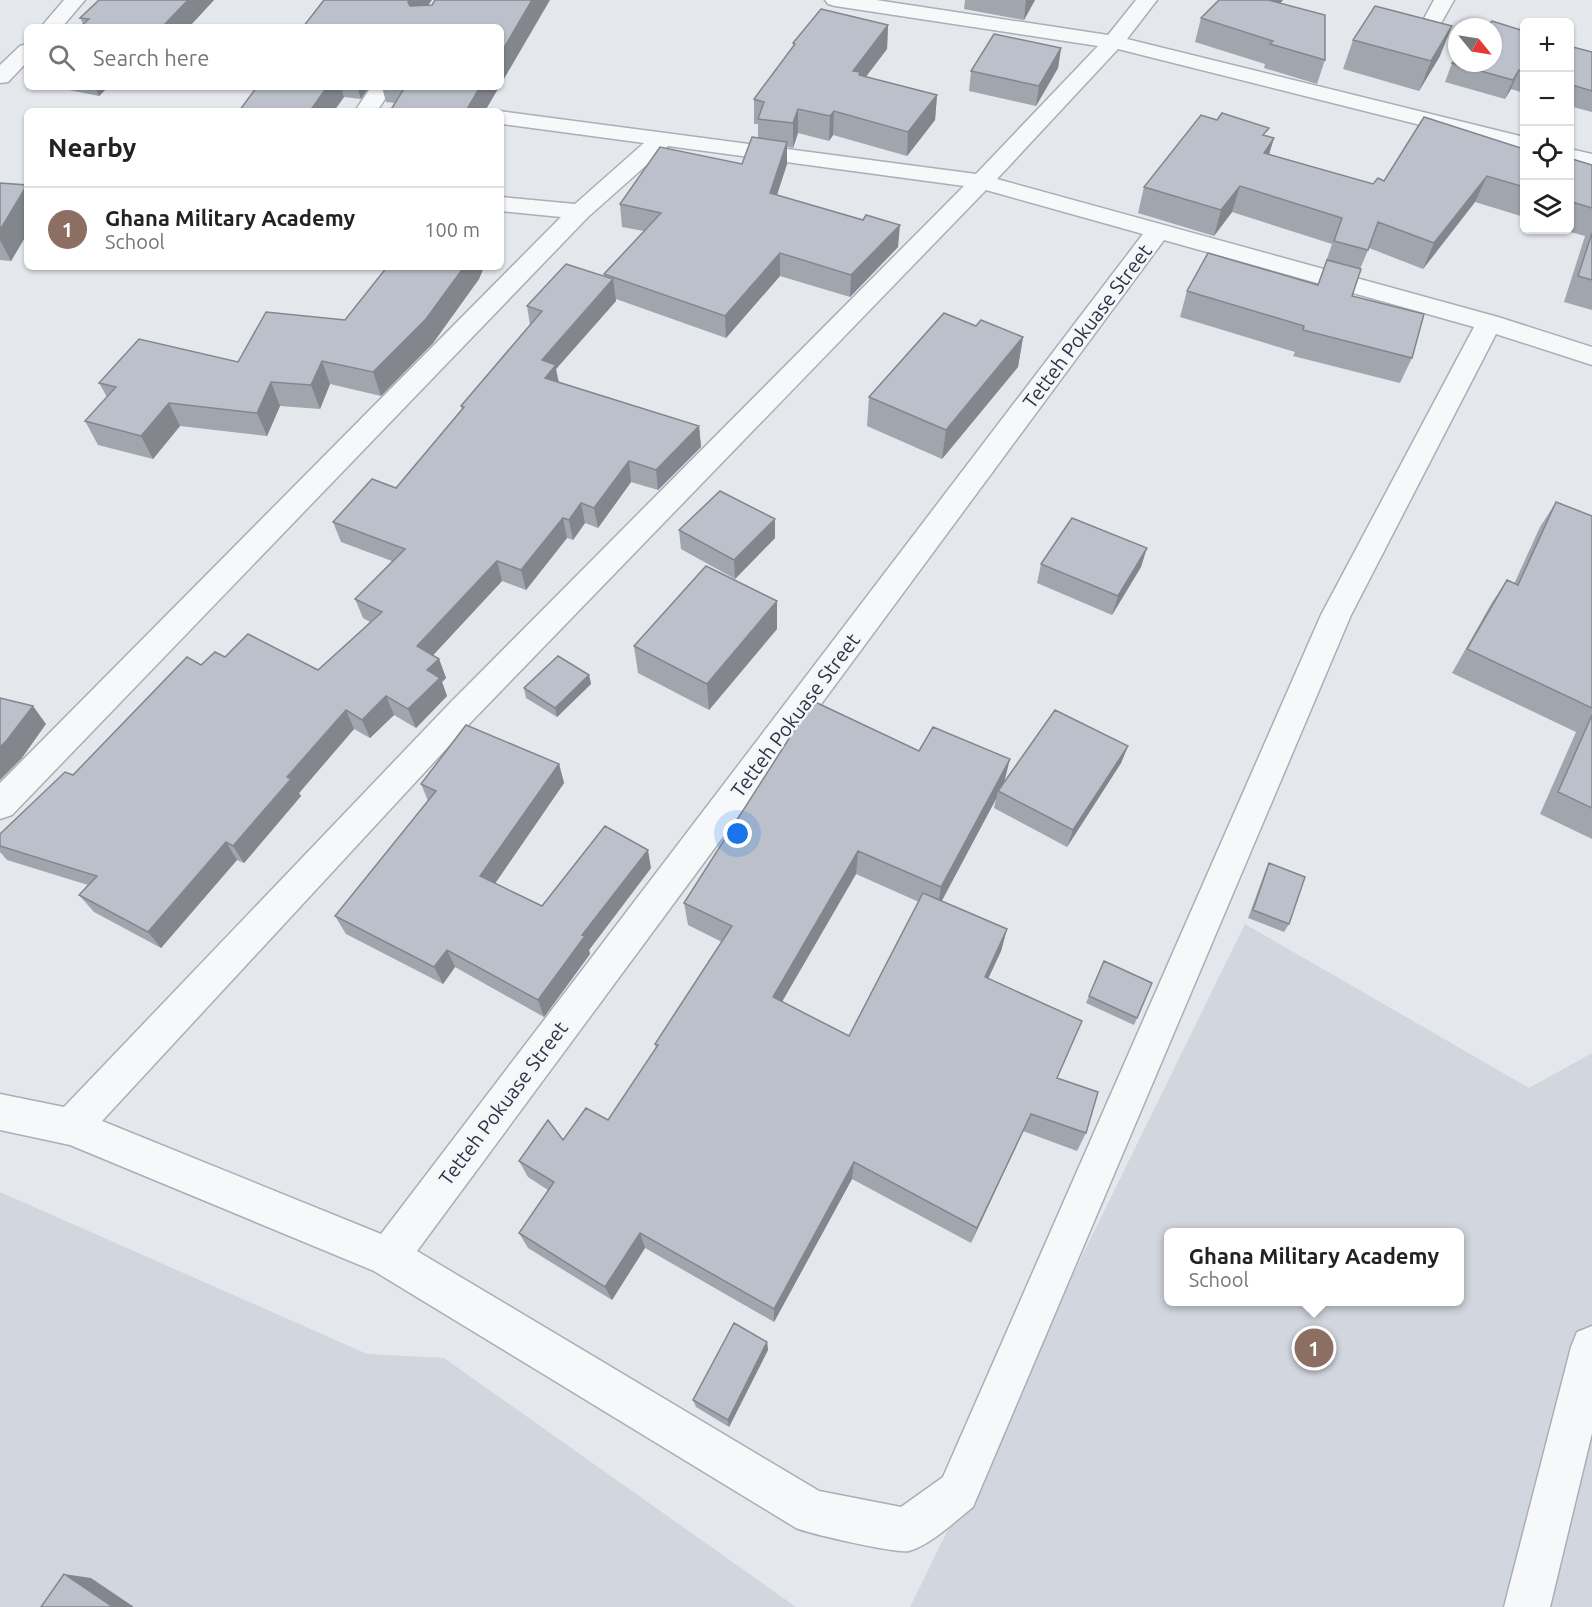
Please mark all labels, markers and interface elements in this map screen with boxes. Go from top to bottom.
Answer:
north arrow [1448,18,1502,72]
map controls [1520,18,1574,234]
button: + [1520,18,1574,72]
search box [24,24,504,90]
icon: search [45,41,78,74]
text: Search here [93,45,209,70]
button: − [1520,72,1574,126]
button: locate [1520,126,1574,180]
text: Nearby [48,133,136,162]
button: layers [1520,180,1574,234]
text: Ghana Military Academy [105,205,355,230]
text: 1 [62,218,73,241]
text: 100 m [424,218,480,241]
text: School [105,230,165,253]
street label: Tetteh Pokuase Street [1018,239,1156,412]
street label: Tetteh Pokuase Street [726,628,864,801]
your location [723,819,752,848]
street label: Tetteh Pokuase Street [434,1016,572,1189]
popup [1164,1228,1464,1306]
text: Ghana Military Academy [1189,1243,1439,1268]
text: School [1189,1268,1249,1291]
pin: 1 [1294,1326,1334,1370]

